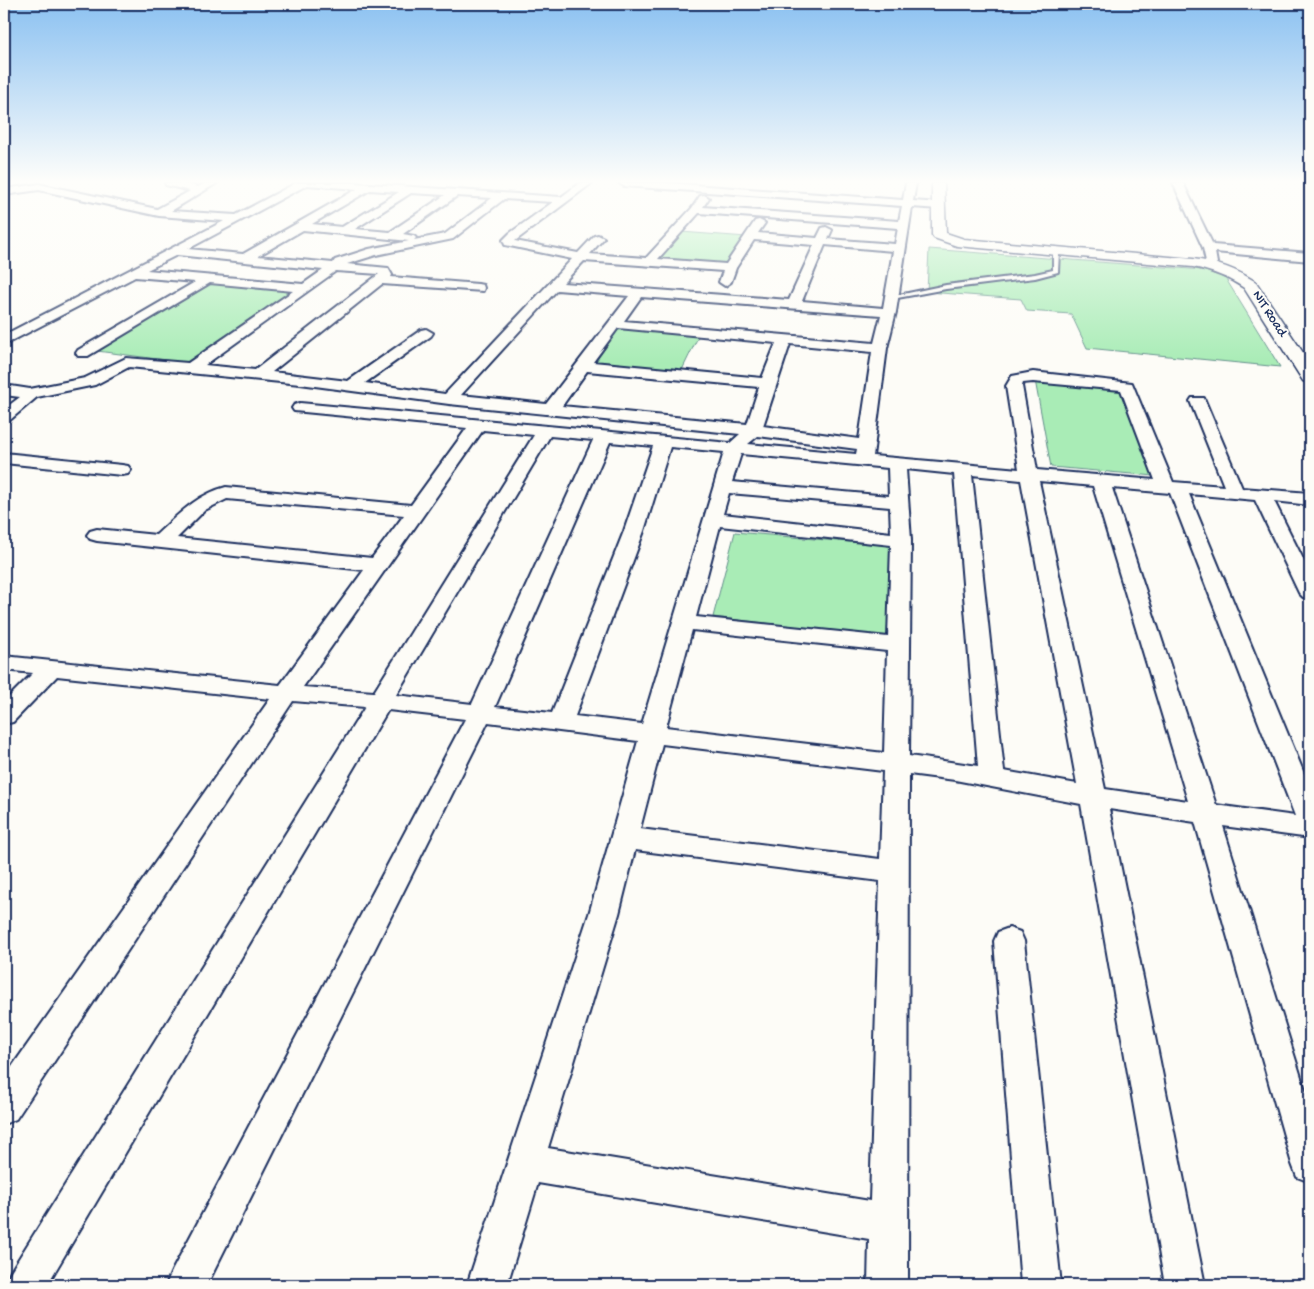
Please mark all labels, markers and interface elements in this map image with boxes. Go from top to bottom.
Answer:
street label: NIT Road [1248,288,1291,342]

